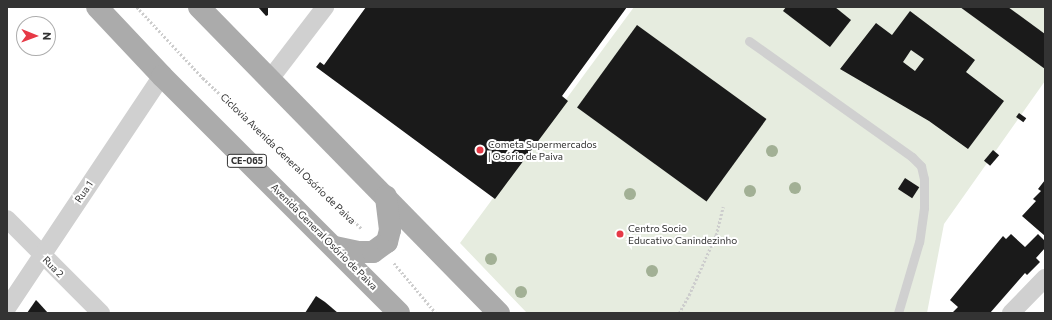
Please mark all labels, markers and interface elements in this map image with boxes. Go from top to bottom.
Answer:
north arrow [16,16,56,56]
text: N [41,32,54,40]
street label: Ciclovia Avenida General Osório de Paiva [218,91,358,227]
place label: Cometa Supermercados | Osório de Paiva [488,138,597,162]
marker: Cometa Supermercados | Osório de Paiva [475,145,485,155]
road number: CE-065 [226,154,268,168]
street label: Rua 1 [72,179,96,205]
street label: Avenida General Osório de Paiva [268,181,380,293]
place label: Centro Socio Educativo Canindezinho [628,222,737,246]
marker: Centro Socio Educativo Canindezinho [615,229,625,239]
street label: Rua 2 [40,254,66,280]

